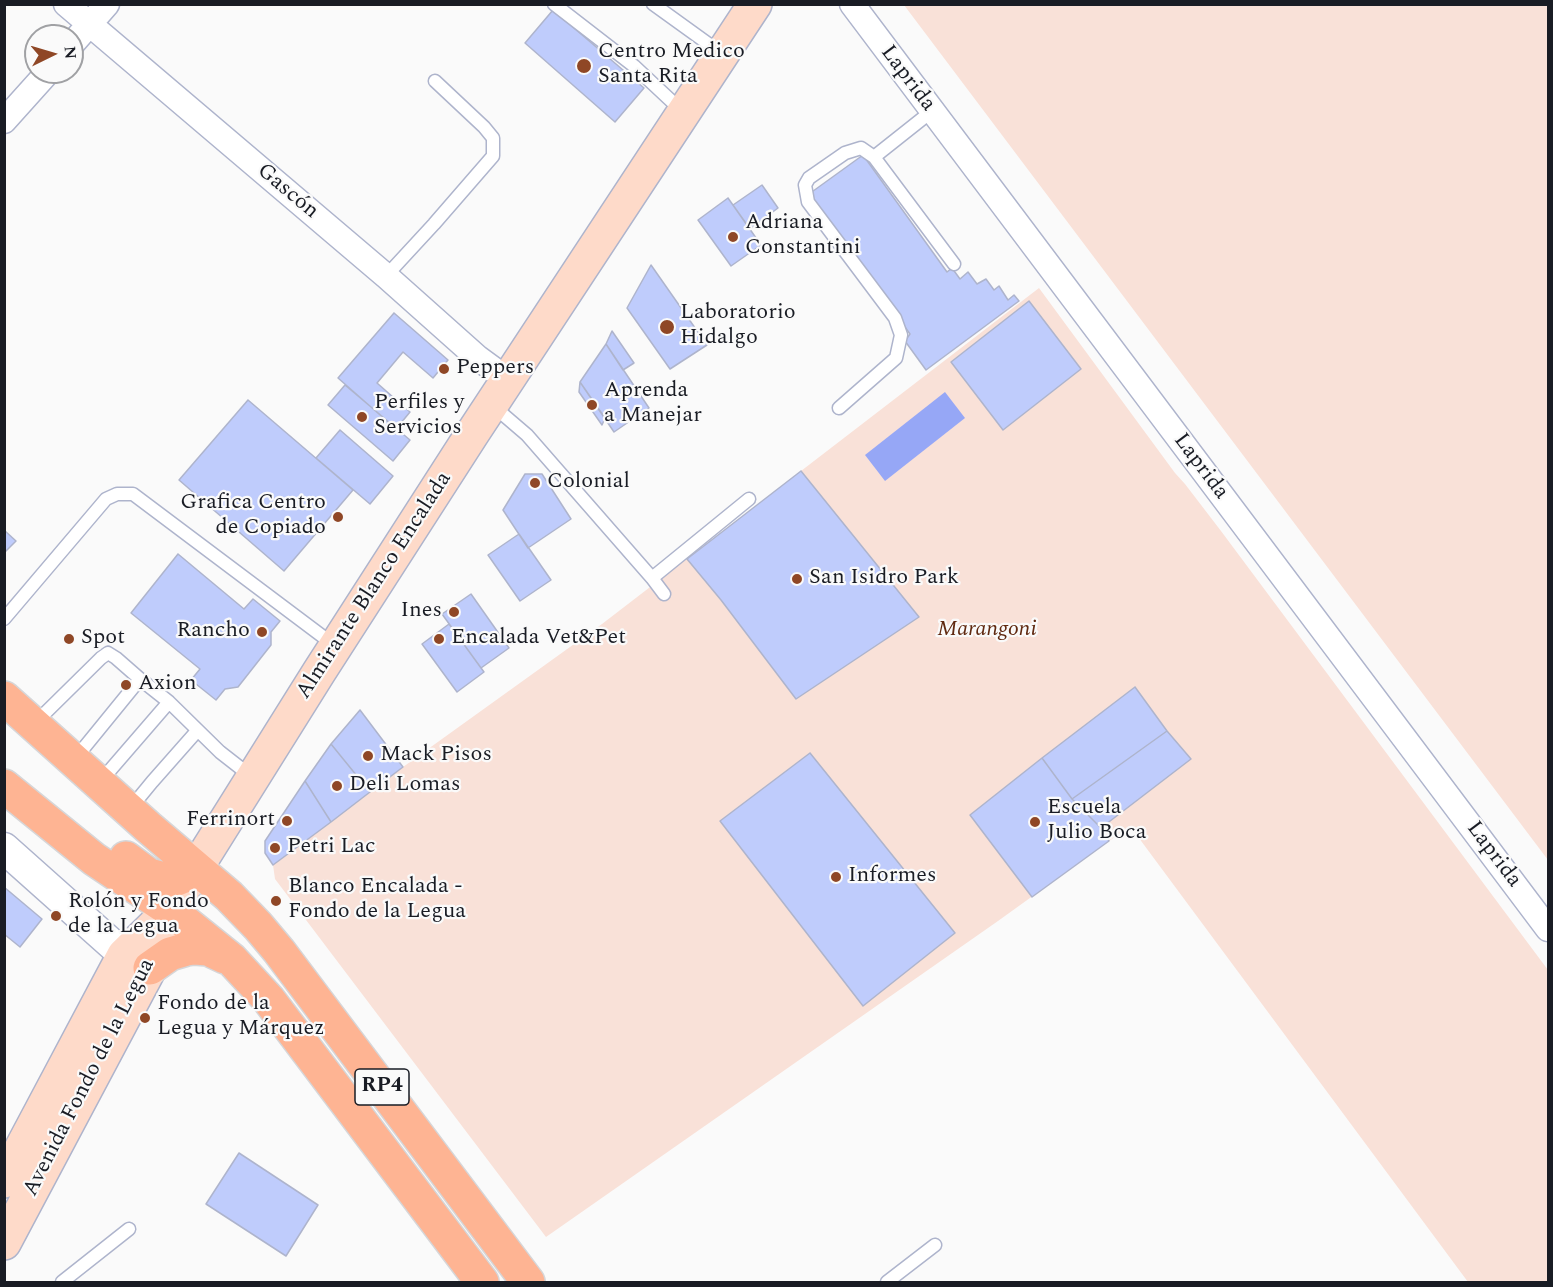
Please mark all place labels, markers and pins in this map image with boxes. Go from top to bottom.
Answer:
place label: Centro Medico Santa Rita [598,40,745,92]
marker: Centro Medico Santa Rita [575,57,593,75]
place label: Adriana Constantini [745,211,861,262]
marker: Adriana Constantini [726,230,740,244]
place label: Laboratorio Hidalgo [680,301,796,352]
marker: Laboratorio Hidalgo [658,318,676,336]
place label: Peppers [456,356,534,382]
marker: Peppers [437,362,451,376]
place label: Aprenda a Manejar [604,379,702,430]
place label: Perfiles y Servicios [374,391,464,442]
marker: Aprenda a Manejar [585,398,599,412]
marker: Perfiles y Servicios [355,410,369,424]
place label: Colonial [547,470,630,496]
marker: Colonial [528,476,542,490]
place label: Grafica Centro de Copiado [180,491,326,542]
marker: Grafica Centro de Copiado [331,510,345,524]
place label: San Isidro Park [809,566,959,592]
marker: San Isidro Park [790,572,804,586]
place label: Ines [400,599,442,625]
marker: Ines [447,605,461,619]
place label: Rancho [176,619,250,645]
marker: Rancho [255,625,269,639]
place label: Spot [81,626,125,652]
place label: Encalada Vet&Pet [451,626,626,652]
marker: Spot [62,632,76,646]
marker: Encalada Vet&Pet [432,632,446,646]
place label: Axion [138,672,197,698]
marker: Axion [119,678,133,692]
place label: Mack Pisos [380,743,492,769]
marker: Mack Pisos [361,749,375,763]
place label: Deli Lomas [349,773,460,799]
marker: Deli Lomas [330,779,344,793]
place label: Escuela Julio Boca [1047,796,1146,848]
place label: Ferrinort [186,808,275,834]
marker: Ferrinort [280,814,294,828]
marker: Escuela Julio Boca [1028,815,1042,829]
place label: Petri Lac [287,835,376,861]
marker: Petri Lac [268,841,282,855]
place label: Informes [848,864,936,890]
marker: Informes [829,870,843,884]
place label: Blanco Encalada - Fondo de la Legua [288,875,466,926]
place label: Rolón y Fondo de la Legua [68,890,209,942]
marker: Blanco Encalada - Fondo de la Legua [269,894,283,908]
marker: Rolón y Fondo de la Legua [49,909,63,923]
place label: Fondo de la Legua y Márquez [157,992,325,1044]
marker: Fondo de la Legua y Márquez [138,1011,152,1025]

